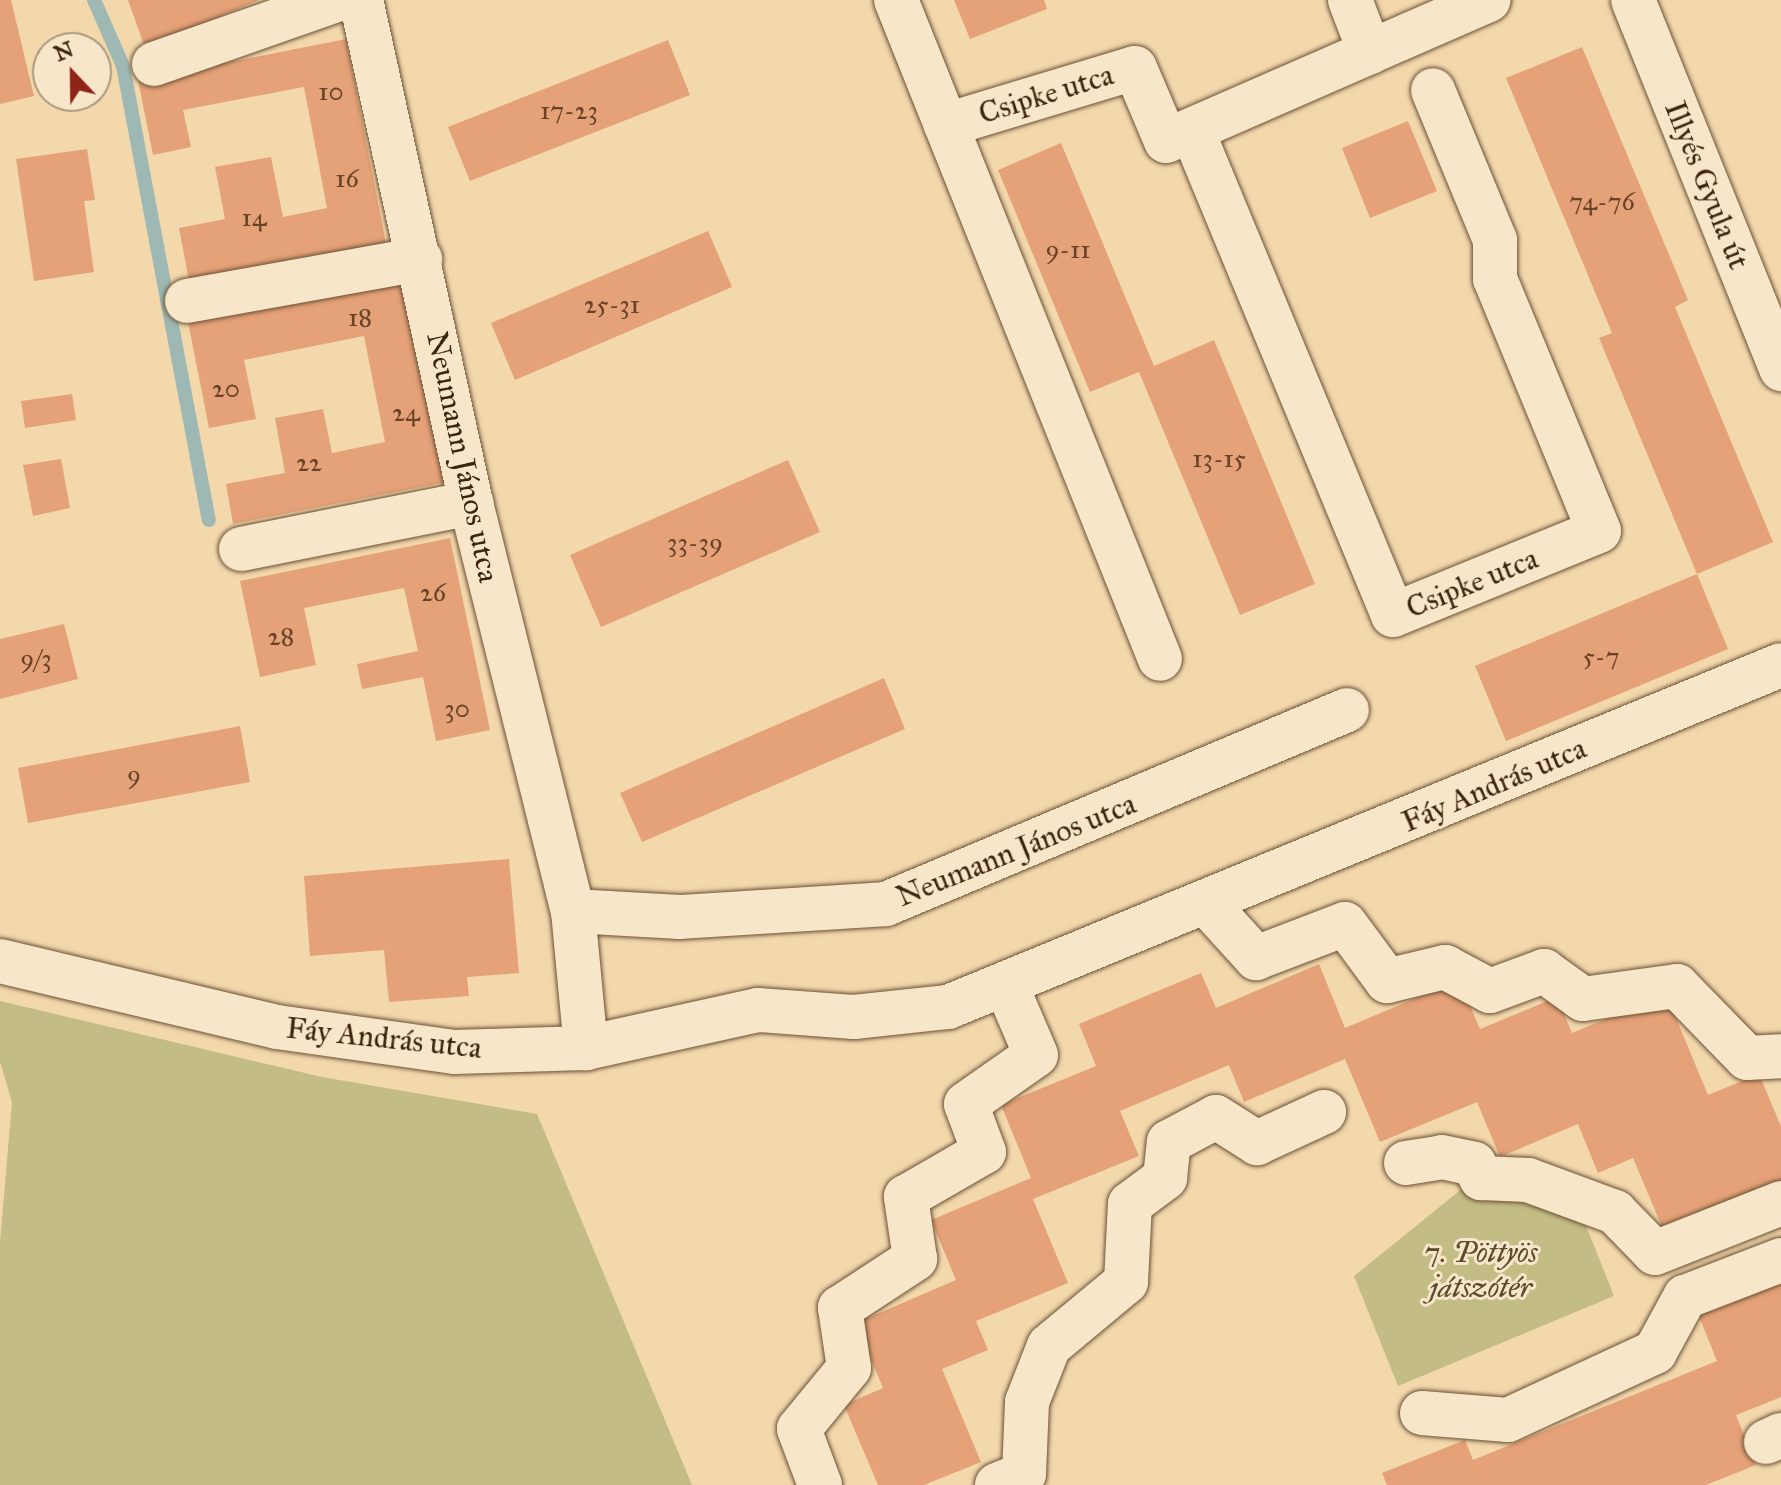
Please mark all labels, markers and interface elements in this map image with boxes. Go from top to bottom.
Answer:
north arrow [32,32,112,112]
text: N [50,35,77,67]
street label: Csipke utca [974,56,1118,132]
house number: 10 [318,76,344,108]
house number: 17-23 [540,95,598,127]
street label: Illyés Gyula út [1657,96,1757,274]
house number: 16 [335,163,359,195]
house number: 74-76 [1569,186,1635,218]
house number: 14 [242,202,266,234]
house number: 9-11 [1045,234,1091,266]
house number: 25-31 [584,289,640,321]
house number: 18 [348,302,372,334]
street label: Neumann János utca [419,328,507,586]
house number: 20 [212,373,240,405]
house number: 24 [392,397,420,429]
house number: 13-15 [1192,443,1246,475]
house number: 22 [296,447,322,479]
house number: 33-39 [667,527,723,559]
street label: Csipke utca [1401,540,1543,626]
house number: 26 [420,577,446,609]
house number: 28 [268,621,294,653]
house number: 5-7 [1583,641,1619,673]
house number: 9/3 [20,643,52,675]
house number: 30 [444,693,470,725]
street label: Fáy András utca [1397,730,1591,840]
house number: 9 [127,759,141,791]
street label: Neumann János utca [891,786,1141,914]
street label: Fáy András utca [284,1010,484,1066]
park label: 7. Pöttyös játszótér [1425,1234,1537,1304]

